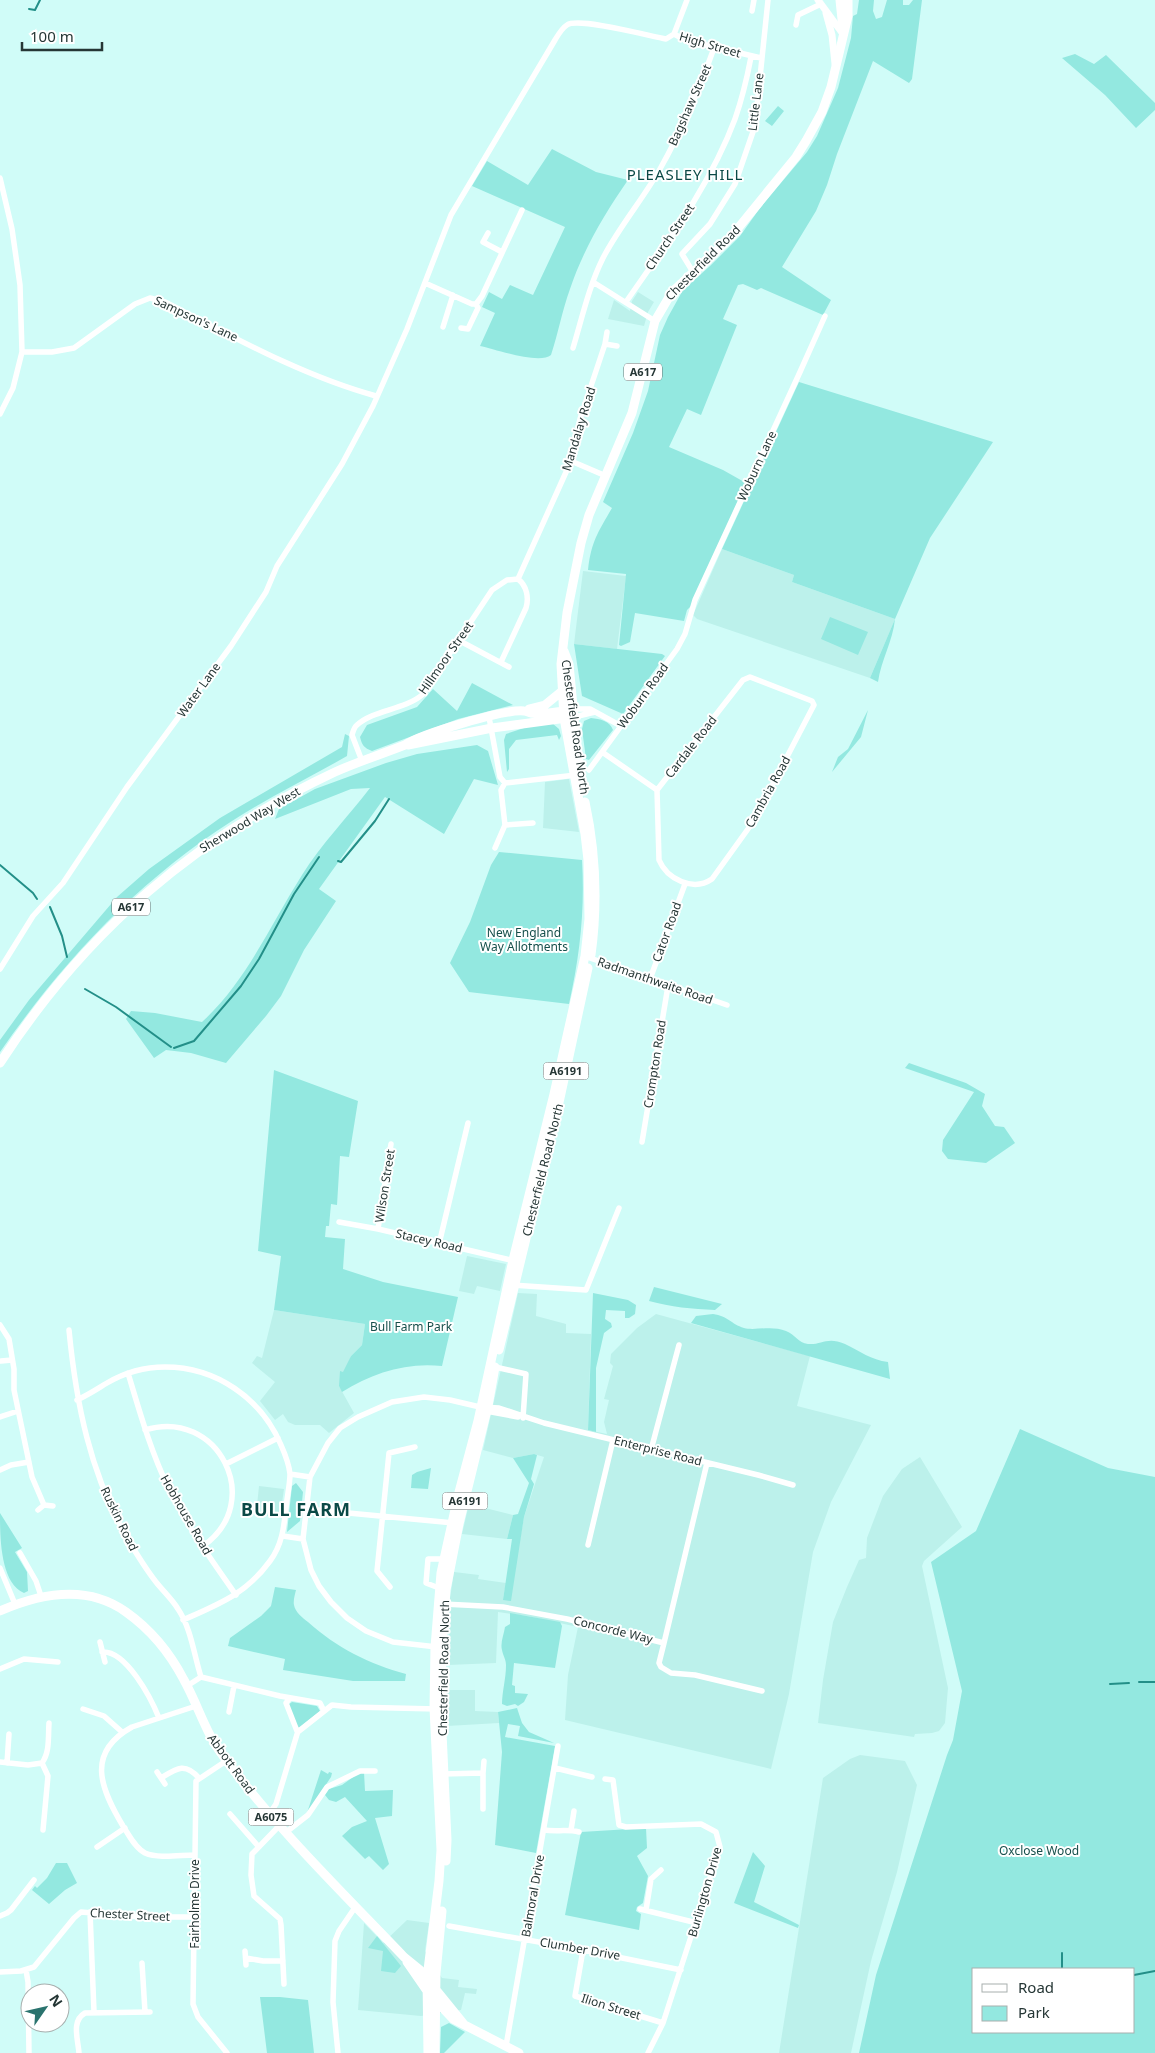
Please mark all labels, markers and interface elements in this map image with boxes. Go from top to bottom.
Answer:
scale bar [22,20,102,52]
text: 100 m [30,26,74,46]
street label: High Street [677,28,744,62]
street label: Bagshaw Street [664,61,715,148]
street label: Little Lane [744,72,768,132]
district label: PLEASLEY HILL [627,164,743,184]
street label: Church Street [641,200,699,273]
street label: Chesterfield Road [661,221,744,304]
street label: Sampson's Lane [152,292,241,345]
road number: A617 [624,364,662,381]
street label: Mandalay Road [558,385,599,473]
street label: Woburn Lane [733,428,780,504]
street label: Hillmoor Street [414,617,477,698]
street label: Chesterfield Road North [558,658,593,796]
street label: Water Lane [173,659,224,721]
street label: Woburn Road [613,659,672,732]
street label: Cardale Road [661,712,720,781]
street label: Cambria Road [741,753,794,831]
street label: Sherwood Way West [196,782,304,856]
road number: A617 [112,899,150,916]
street label: Cator Road [648,899,685,964]
park label: New England Way Allotments [480,924,568,955]
street label: Radmanthwaite Road [595,953,715,1008]
street label: Crompton Road [639,1019,670,1109]
road number: A6191 [544,1062,588,1080]
street label: Chesterfield Road North [518,1102,567,1238]
street label: Wilson Street [370,1147,399,1224]
street label: Stacey Road [394,1225,464,1256]
park label: Bull Farm Park [370,1318,453,1335]
street label: Enterprise Road [612,1431,704,1470]
street label: Hobhouse Road [157,1471,216,1558]
street label: Ruskin Road [97,1484,142,1554]
road number: A6191 [442,1492,488,1510]
district label: BULL FARM [241,1497,351,1521]
street label: Chesterfield Road North [434,1600,453,1736]
street label: Concorde Way [572,1611,655,1648]
street label: Abbott Road [204,1730,259,1797]
road number: A6075 [248,1808,294,1825]
park label: Oxclose Wood [999,1842,1079,1859]
street label: Burlington Drive [684,1845,726,1939]
street label: Balmoral Drive [517,1853,548,1938]
street label: Fairholme Drive [186,1859,203,1949]
street label: Chester Street [90,1904,171,1925]
street label: Clumber Drive [539,1933,622,1964]
legend [972,1968,1135,2033]
text: Road [1018,1977,1054,1997]
north arrow [20,1983,70,2033]
street label: Ilion Street [579,1989,644,2024]
text: N [45,1990,67,2010]
text: Park [1018,2002,1050,2022]

